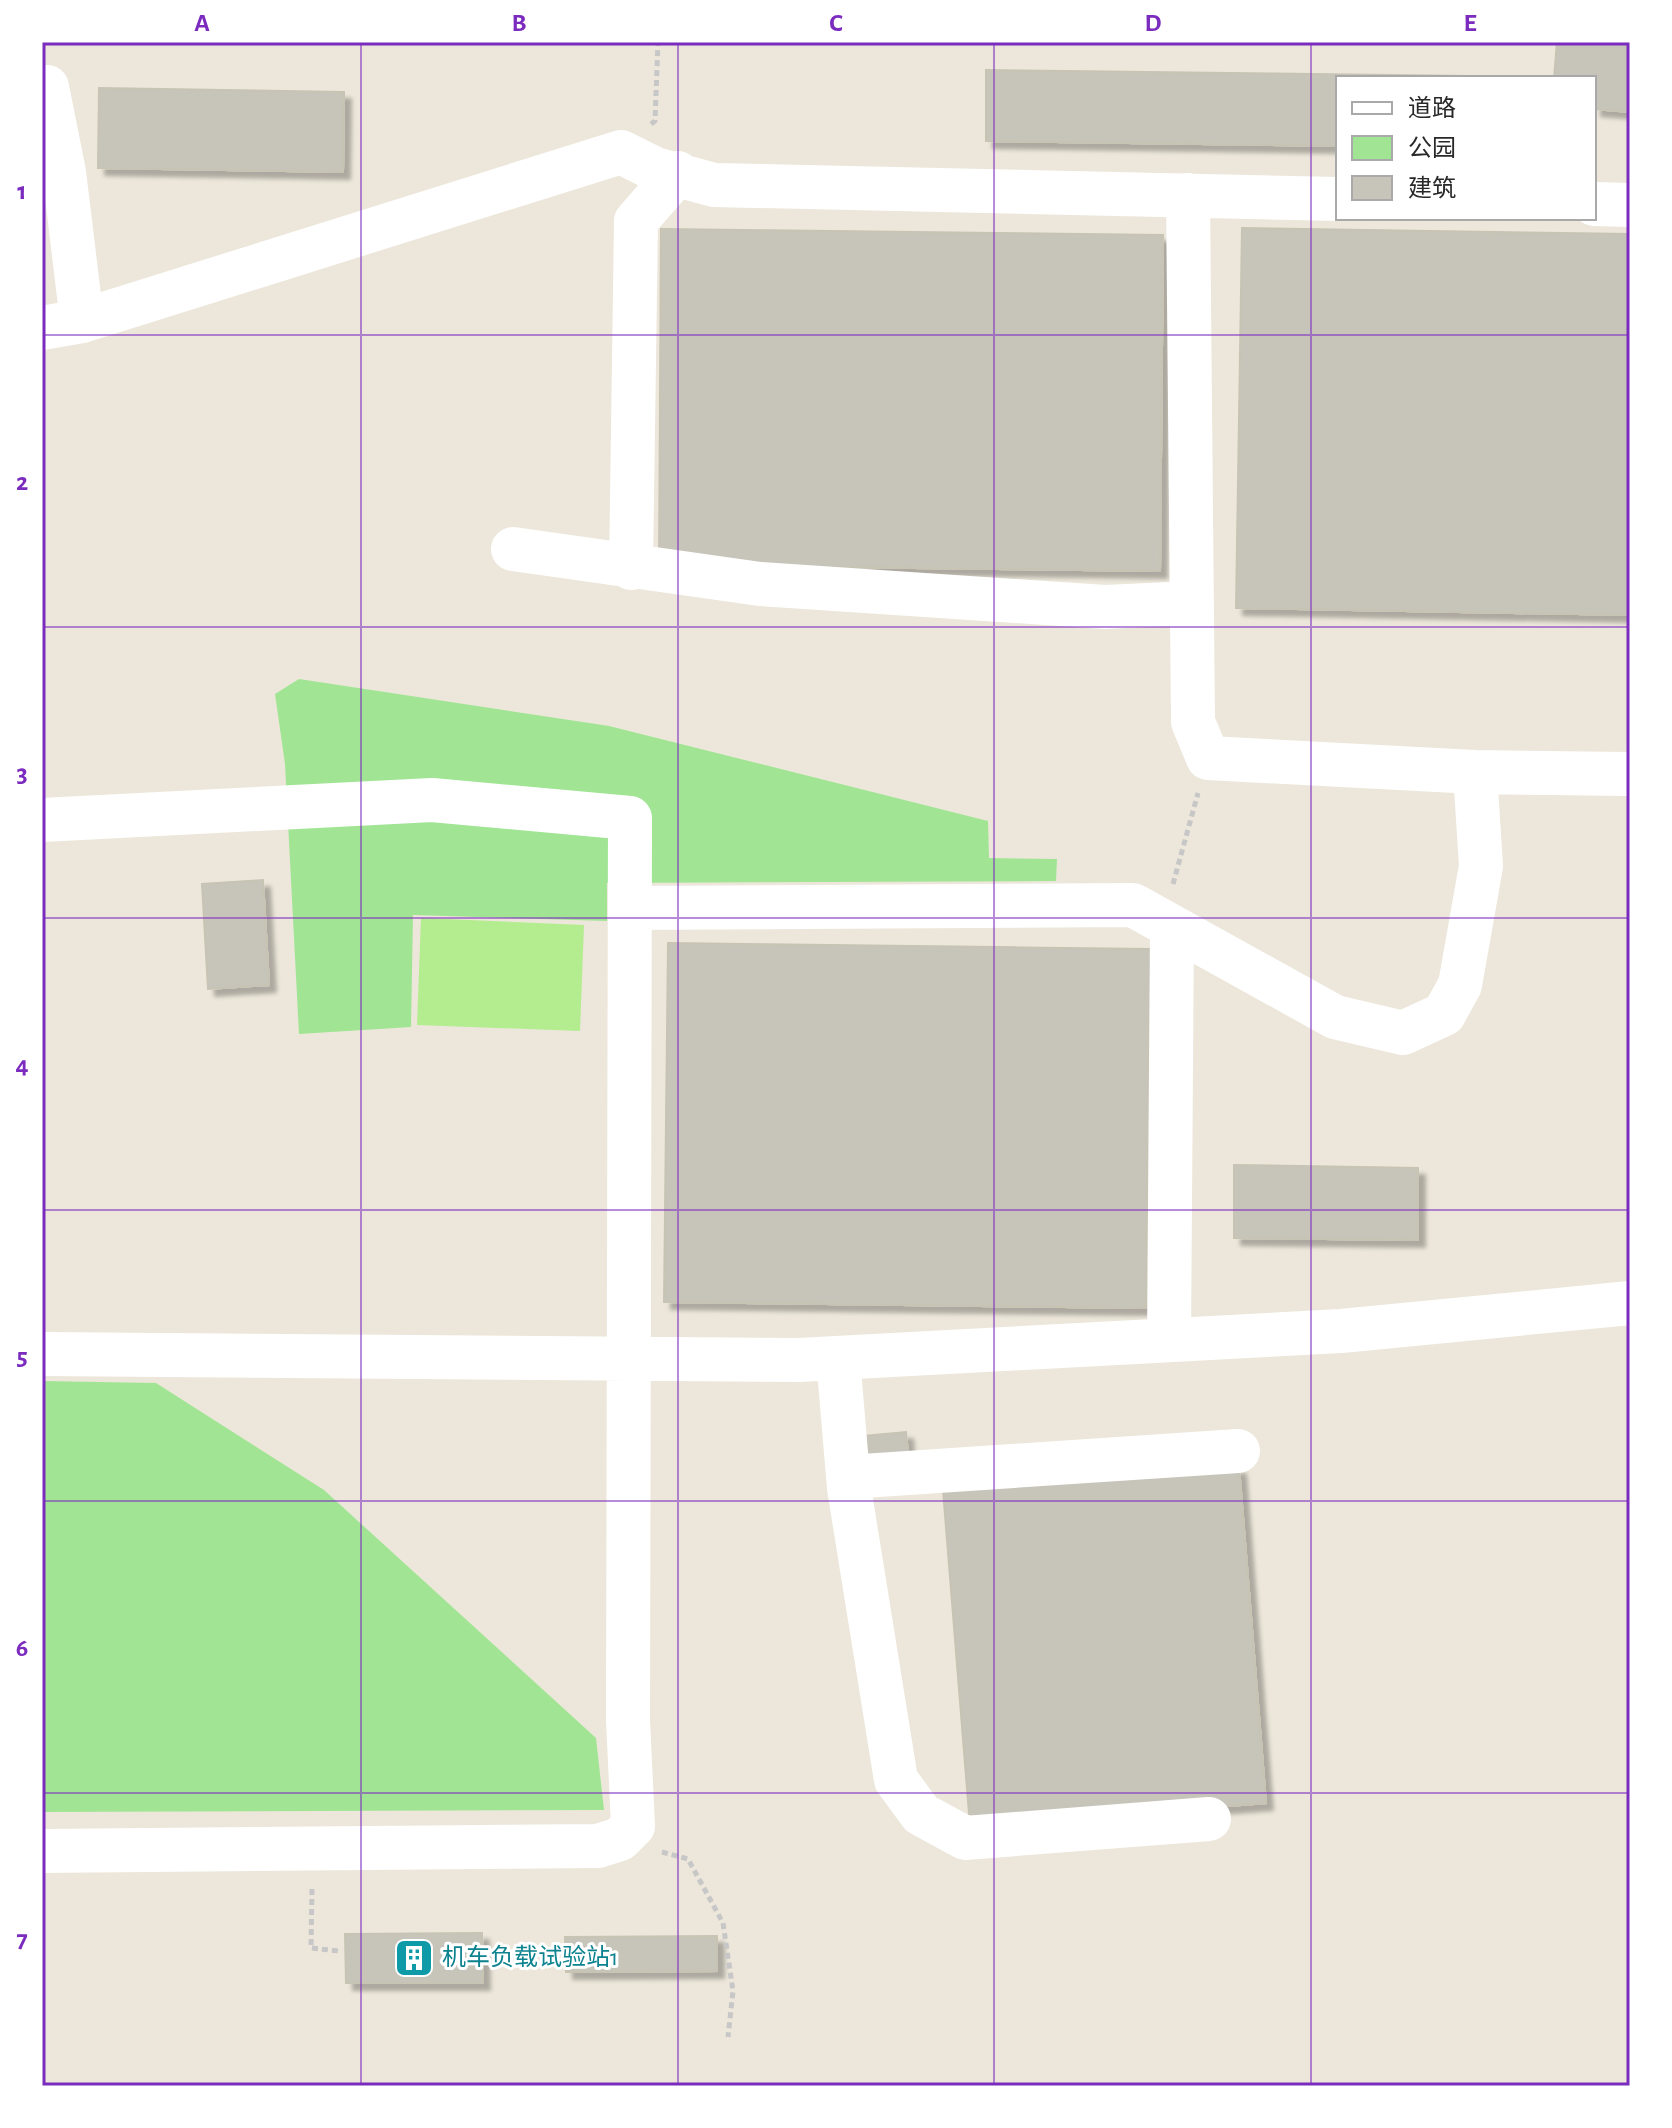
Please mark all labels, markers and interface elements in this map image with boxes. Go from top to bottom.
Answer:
text: A [194,10,210,36]
text: B [511,10,527,36]
text: C [829,10,843,36]
text: D [1144,10,1162,36]
text: E [1463,10,1477,36]
legend [1336,76,1596,220]
text: 道路 [1408,95,1456,121]
text: 公园 [1408,136,1456,161]
text: 建筑 [1408,175,1456,201]
text: 1 [17,178,27,204]
text: 2 [16,469,28,495]
text: 3 [16,761,28,787]
text: 4 [15,1052,29,1078]
text: 5 [16,1344,28,1370]
text: 6 [16,1635,28,1661]
text: 7 [16,1926,28,1952]
building icon: 机车负载试验站1 [393,1937,435,1979]
place label: 机车负载试验站1 [442,1944,618,1970]

